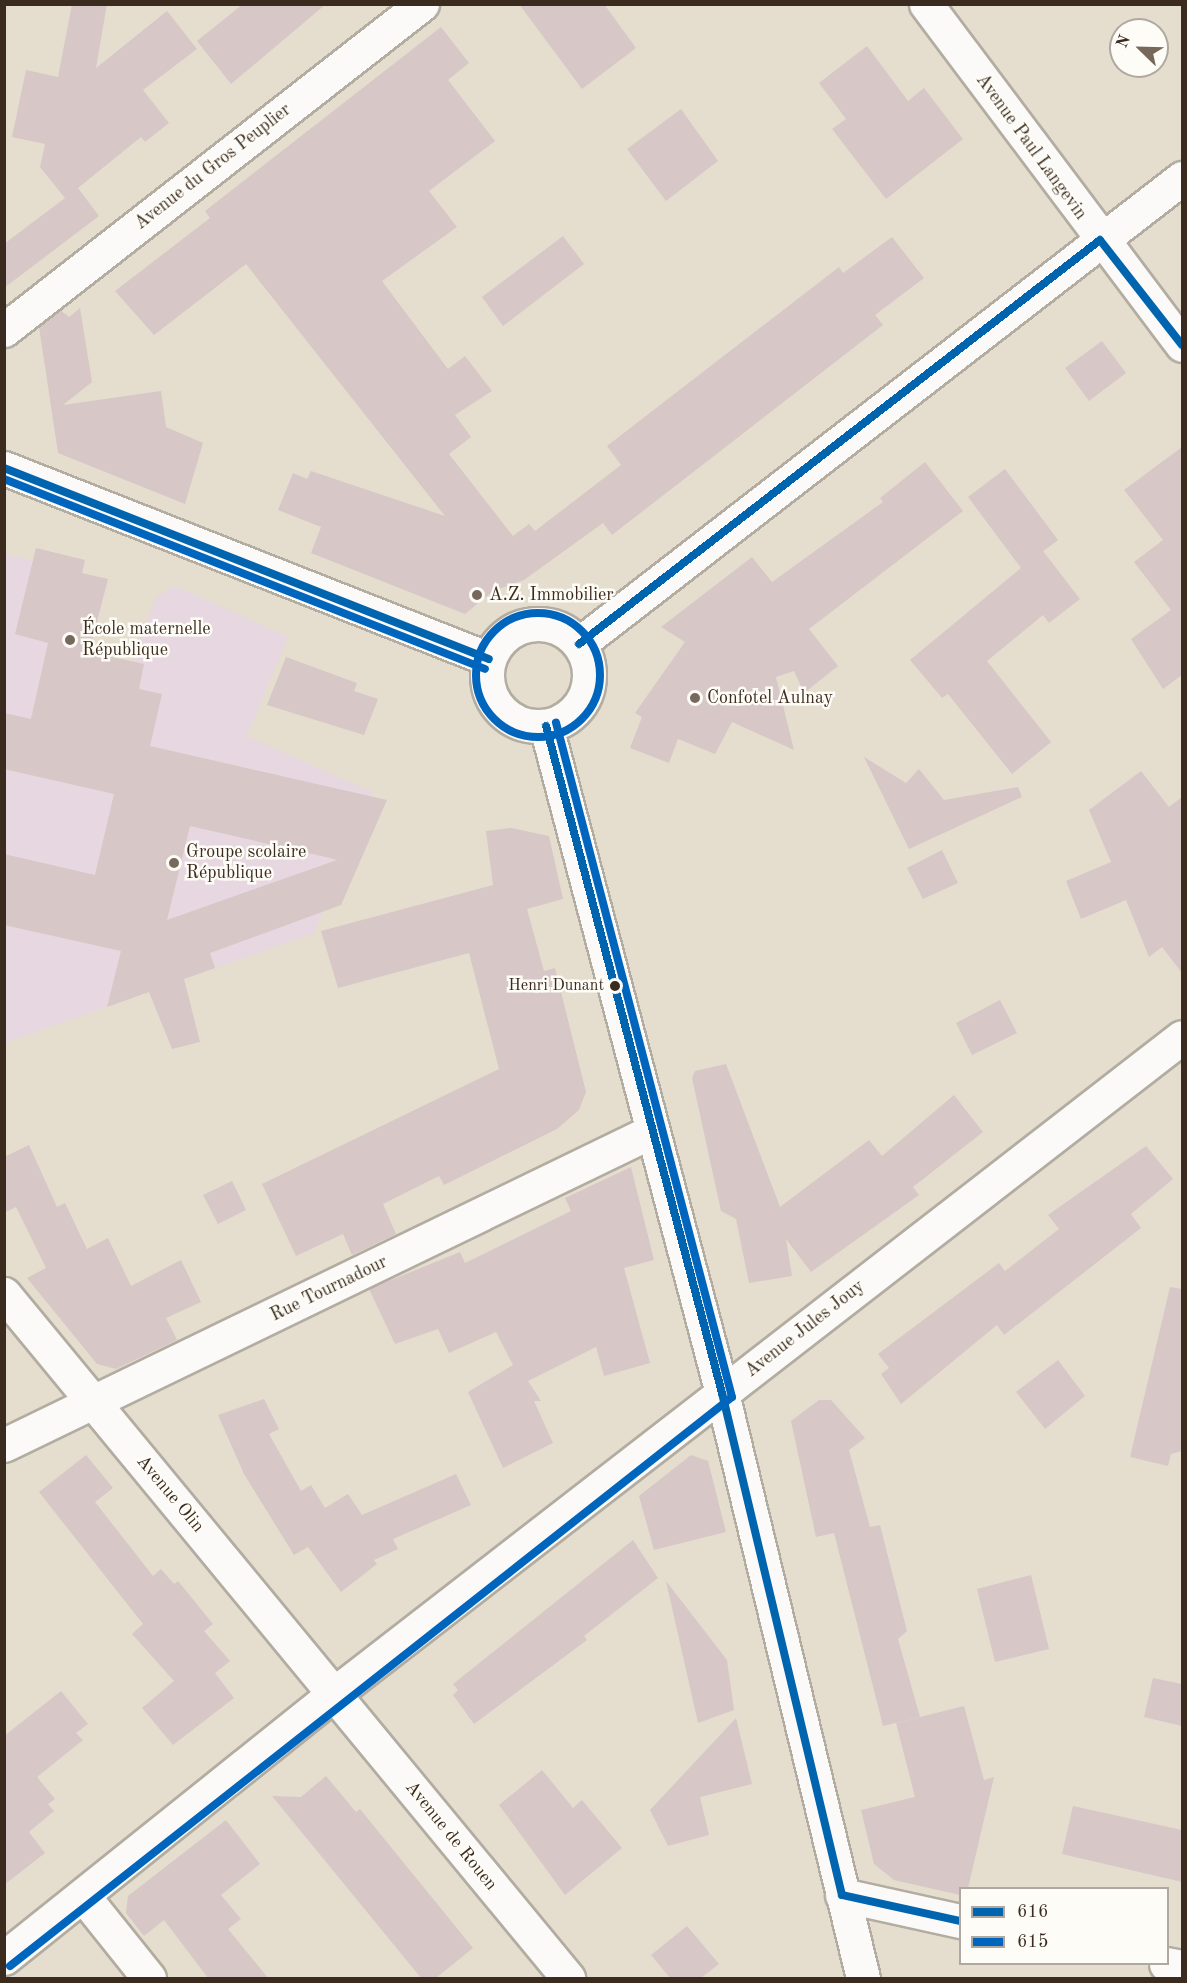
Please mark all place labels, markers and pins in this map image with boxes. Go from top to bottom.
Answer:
place label: A.Z. Immobilier [489,584,614,606]
marker: A.Z. Immobilier [470,588,484,602]
place label: École maternelle République [82,619,211,662]
marker: École maternelle République [63,633,77,647]
place label: Confotel Aulnay [707,687,833,709]
marker: Confotel Aulnay [688,691,702,705]
place label: Groupe scolaire République [186,842,306,884]
marker: Groupe scolaire République [167,856,181,870]
place label: Henri Dunant [508,976,604,996]
marker: Henri Dunant [609,980,621,992]

